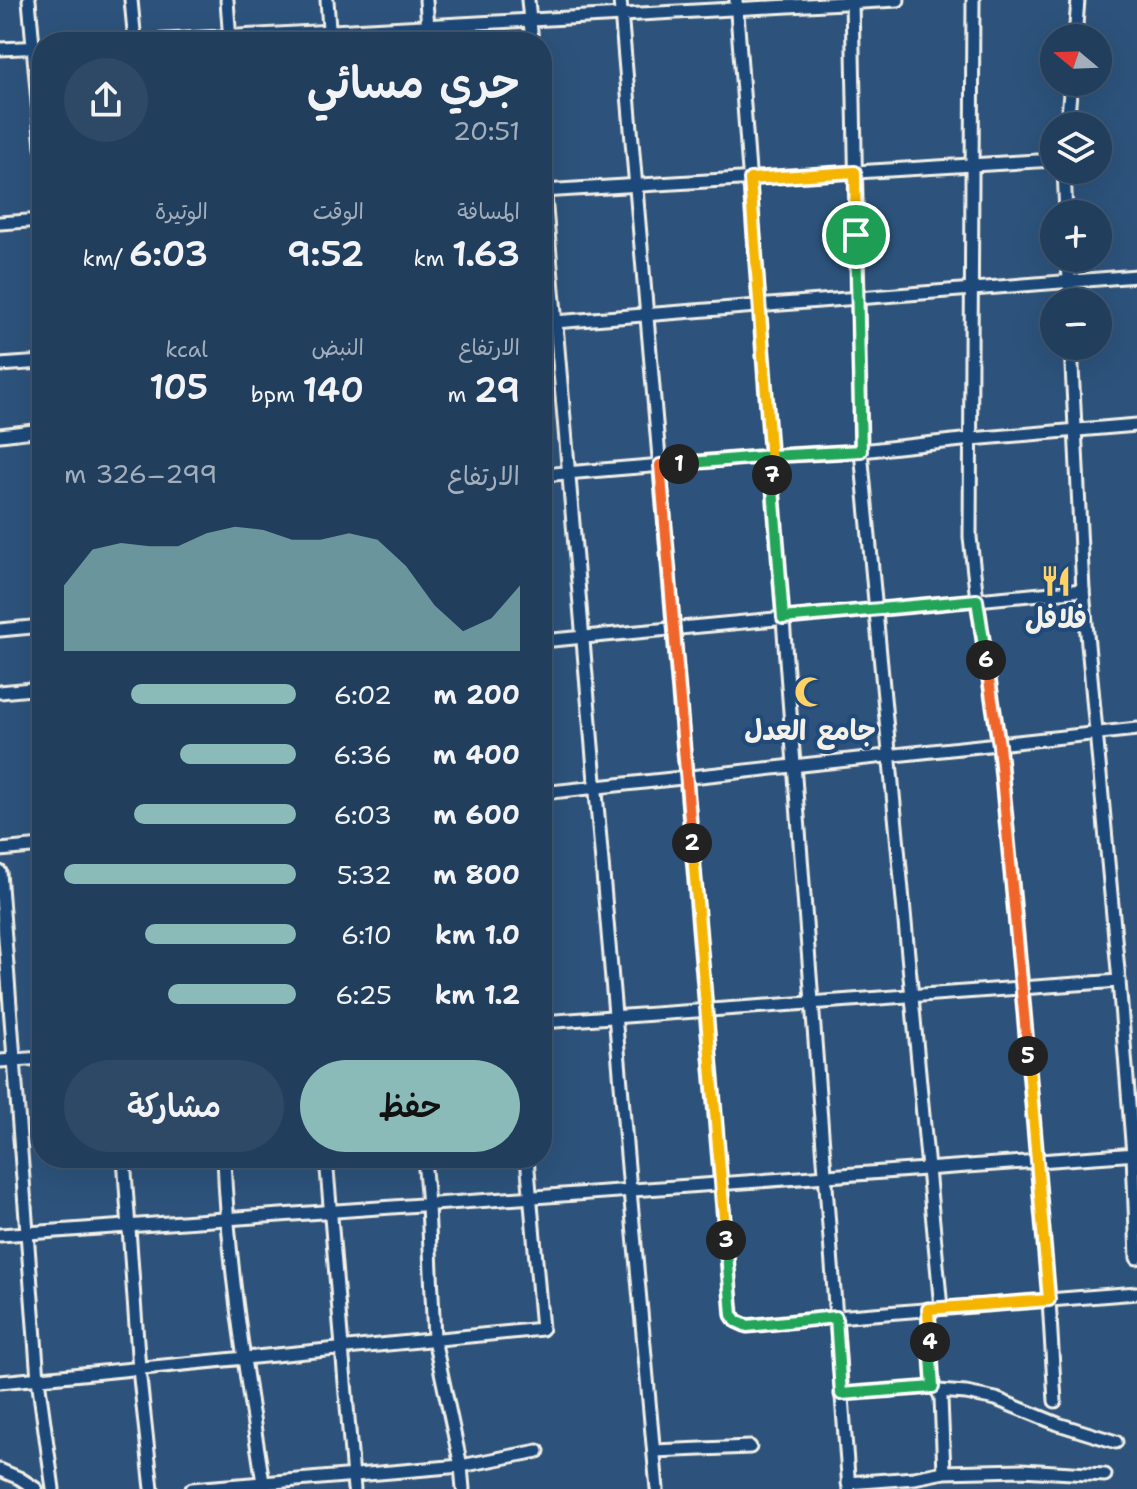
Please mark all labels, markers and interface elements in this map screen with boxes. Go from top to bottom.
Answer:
north arrow [1040,24,1112,96]
map controls [1040,24,1112,360]
text: جري مسائي [307,53,520,112]
button: share [64,58,148,142]
button: layers [1040,112,1112,184]
text: 20:51 [453,113,520,148]
text: الوتيرة [155,197,208,226]
text: الوقت [313,197,364,226]
text: المسافة [457,197,520,226]
button: + [1040,200,1112,272]
pin [822,201,890,269]
icon: arrive [834,213,878,257]
text: 6:03 [129,231,208,277]
text: 9:52 [287,231,364,277]
text: 1.63 [452,231,520,277]
text: /km [82,244,129,273]
text: km [413,244,452,273]
button: − [1040,288,1112,360]
text: النبض [311,333,364,362]
text: الارتفاع [458,333,520,362]
text: kcal [165,335,208,364]
text: 105 [149,364,208,410]
text: 140 [302,367,364,413]
text: 29 [474,367,520,413]
text: bpm [251,380,302,409]
text: m [447,380,474,409]
pin: 1 [659,444,699,484]
text: 1 [674,449,684,478]
pin: 7 [752,455,792,495]
text: 299–326 m [64,456,217,491]
text: الارتفاع [447,458,520,493]
text: 7 [764,460,780,489]
restaurant icon: فلافل [1039,564,1073,598]
place label: فلافل [1025,599,1087,637]
pin: 6 [966,640,1006,680]
text: 6 [978,645,994,674]
mosque icon: جامع العدل [793,675,827,709]
text: 6:02 [334,677,392,712]
text: 200 m [433,677,520,712]
place label: جامع العدل [744,711,876,750]
text: 6:36 [333,737,392,772]
text: 400 m [433,737,520,772]
text: 6:03 [333,797,392,832]
text: 600 m [433,797,520,832]
pin: 2 [672,823,712,863]
text: 2 [684,828,700,857]
text: 5:32 [337,857,392,892]
text: 800 m [433,857,520,892]
text: 6:10 [341,917,392,952]
text: 1.0 km [435,917,520,952]
text: 6:25 [335,977,392,1012]
text: 1.2 km [435,977,520,1012]
pin: 5 [1008,1036,1048,1076]
text: 5 [1021,1041,1035,1070]
button: مشاركة [64,1060,284,1152]
button: حفظ [300,1060,520,1152]
pin: 3 [706,1220,746,1260]
text: 3 [718,1225,734,1254]
pin: 4 [910,1322,950,1362]
text: 4 [922,1327,938,1356]

